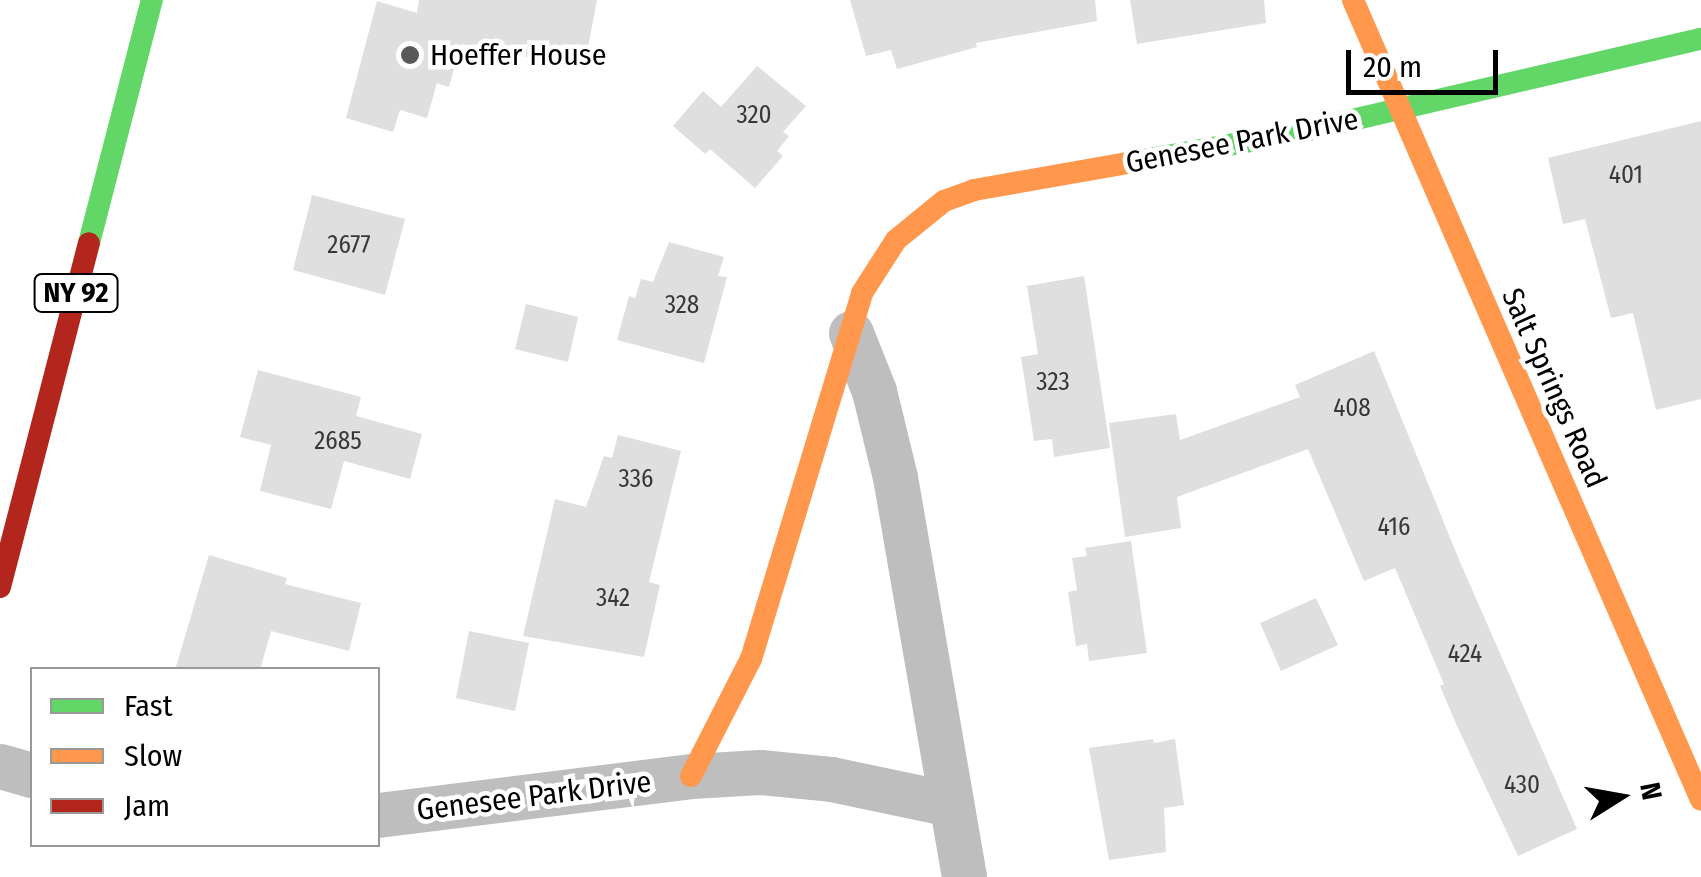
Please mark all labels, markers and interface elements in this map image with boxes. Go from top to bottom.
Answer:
scale bar [1351,30,1504,92]
place label: Hoeffer House [430,37,606,73]
marker: Hoeffer House [399,44,421,66]
text: 20 m [1363,49,1422,85]
house number: 320 [736,100,772,130]
street label: Genesee Park Drive [1123,101,1361,181]
house number: 401 [1609,160,1643,190]
house number: 2677 [327,230,371,260]
road number: NY 92 [34,270,118,316]
street label: Salt Springs Road [1494,283,1614,493]
house number: 328 [665,290,699,320]
house number: 323 [1036,367,1070,397]
house number: 408 [1333,393,1371,423]
house number: 2685 [314,426,362,456]
house number: 336 [619,464,653,494]
house number: 416 [1378,512,1410,542]
house number: 342 [596,583,630,613]
house number: 424 [1448,639,1482,669]
legend [30,667,380,847]
text: Fast [124,688,172,724]
text: Slow [124,738,182,774]
north arrow [1571,747,1671,847]
street label: Genesee Park Drive [415,764,653,828]
house number: 430 [1504,770,1540,800]
text: N [1633,780,1669,803]
text: Jam [124,788,170,824]

